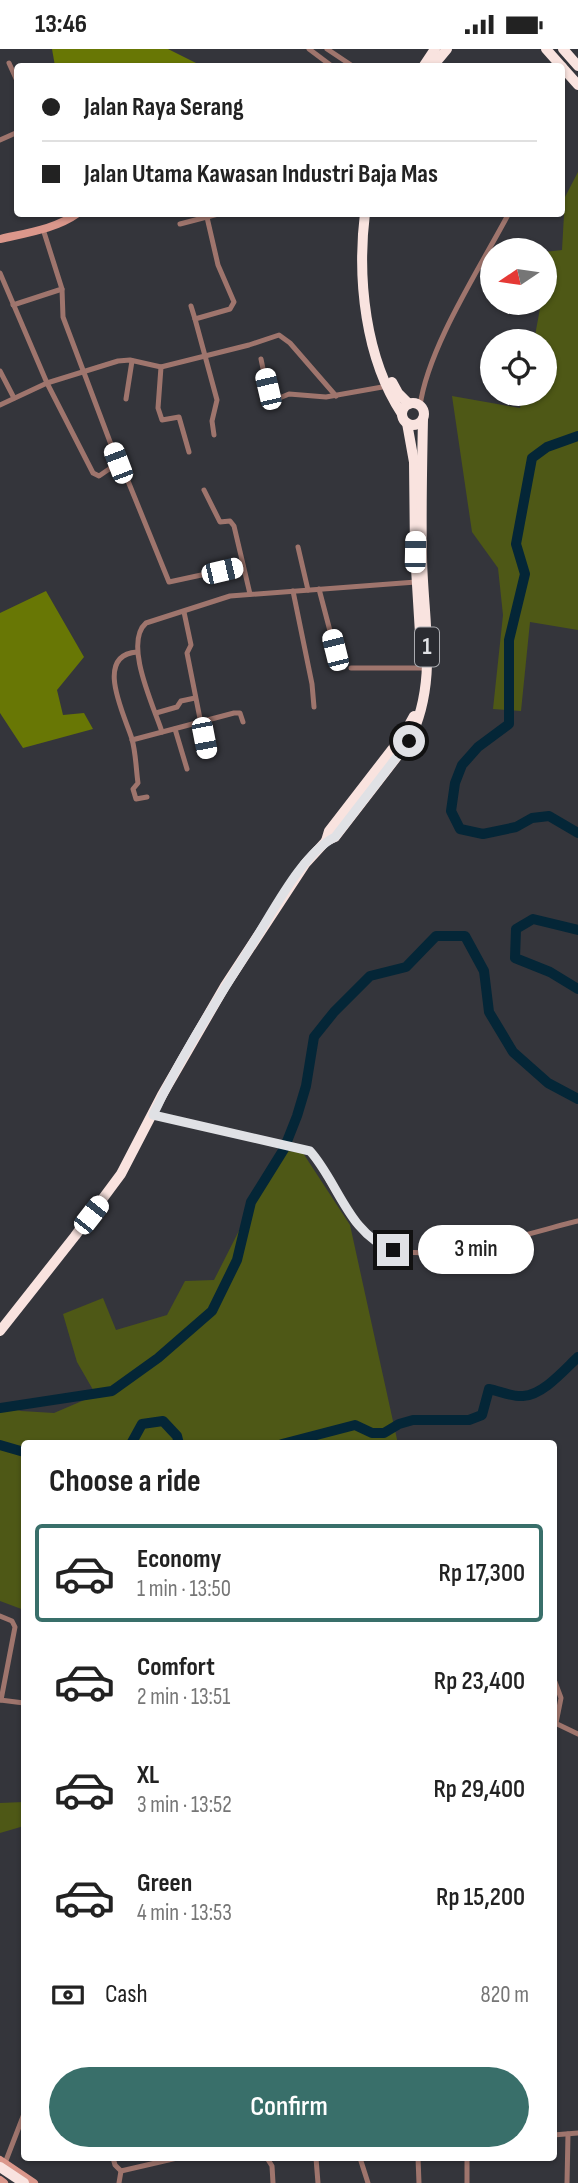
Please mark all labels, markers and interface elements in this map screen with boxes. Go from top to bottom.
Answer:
text: 13:46 [35,9,87,40]
text: Jalan Raya Serang [84,92,244,123]
text: Jalan Utama Kawasan Industri Baja Mas [84,159,438,190]
north arrow [480,238,556,315]
map controls [480,238,557,406]
button: locate [480,329,557,406]
car [254,366,283,412]
car [101,440,136,486]
car [405,531,426,573]
car [200,556,245,586]
car [320,627,351,673]
road number: 1 [415,627,439,667]
car [190,715,219,761]
route start [393,725,425,757]
car [70,1192,113,1238]
callout: 3 min [418,1225,533,1275]
route end [377,1234,409,1266]
text: 3 min [454,1235,498,1263]
text: Choose a ride [49,1462,201,1501]
icon: car [53,1542,116,1605]
text: Economy [137,1544,221,1575]
text: Rp 17,300 [438,1558,525,1589]
text: 1 min · 13:50 [137,1575,231,1603]
icon: car [53,1650,116,1713]
text: Comfort [137,1652,215,1683]
text: Rp 23,400 [434,1666,525,1697]
text: 2 min · 13:51 [137,1683,230,1711]
icon: car [53,1758,116,1821]
text: XL [137,1760,159,1791]
text: Rp 29,400 [433,1774,525,1805]
text: 3 min · 13:52 [137,1791,232,1819]
icon: car [53,1866,116,1929]
text: Green [137,1868,192,1899]
text: Rp 15,200 [436,1882,525,1913]
text: 4 min · 13:53 [137,1899,232,1927]
icon: cash [49,1976,87,2014]
text: Cash [105,1979,148,2010]
text: 820 m [480,1981,529,2009]
button: Confirm [49,2067,529,2147]

